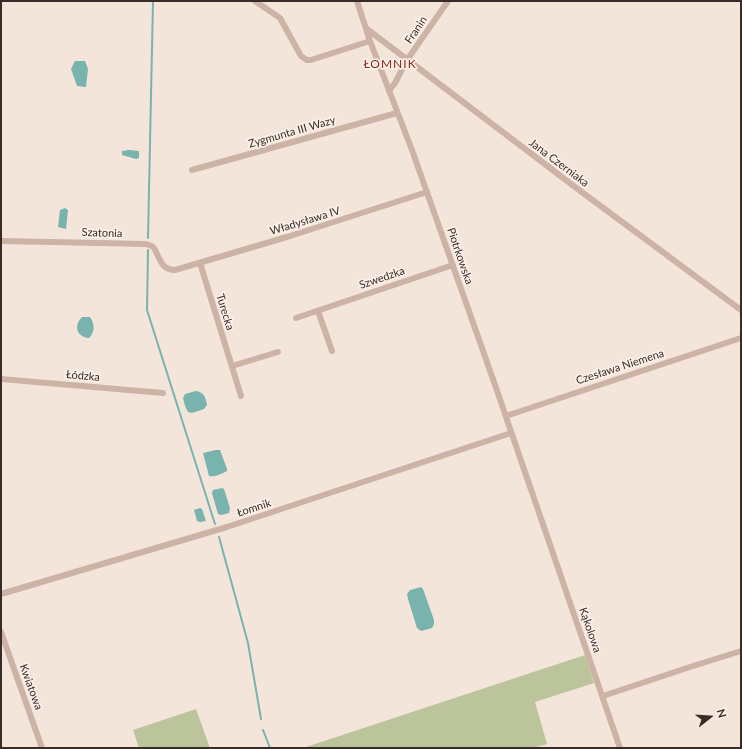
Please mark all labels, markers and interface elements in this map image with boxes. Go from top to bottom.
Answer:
street label: Franin [402,14,430,46]
district label: ŁOMNIK [363,57,417,71]
street label: Zygmunta III Wazy [247,113,337,151]
street label: Jana Czerniaka [526,136,592,190]
street label: Władysława IV [268,204,342,238]
street label: Szatonia [82,226,122,240]
street label: Piotrkowska [444,226,476,286]
street label: Szwedzka [357,264,407,292]
street label: Turecka [213,292,237,332]
street label: Czesława Niemena [574,347,666,387]
street label: Łódzka [66,368,100,384]
street label: Łomnik [235,496,273,520]
street label: Kąkolowa [576,606,604,654]
street label: Kwiatowa [17,662,45,712]
north arrow [690,697,730,737]
text: N [714,707,729,719]

